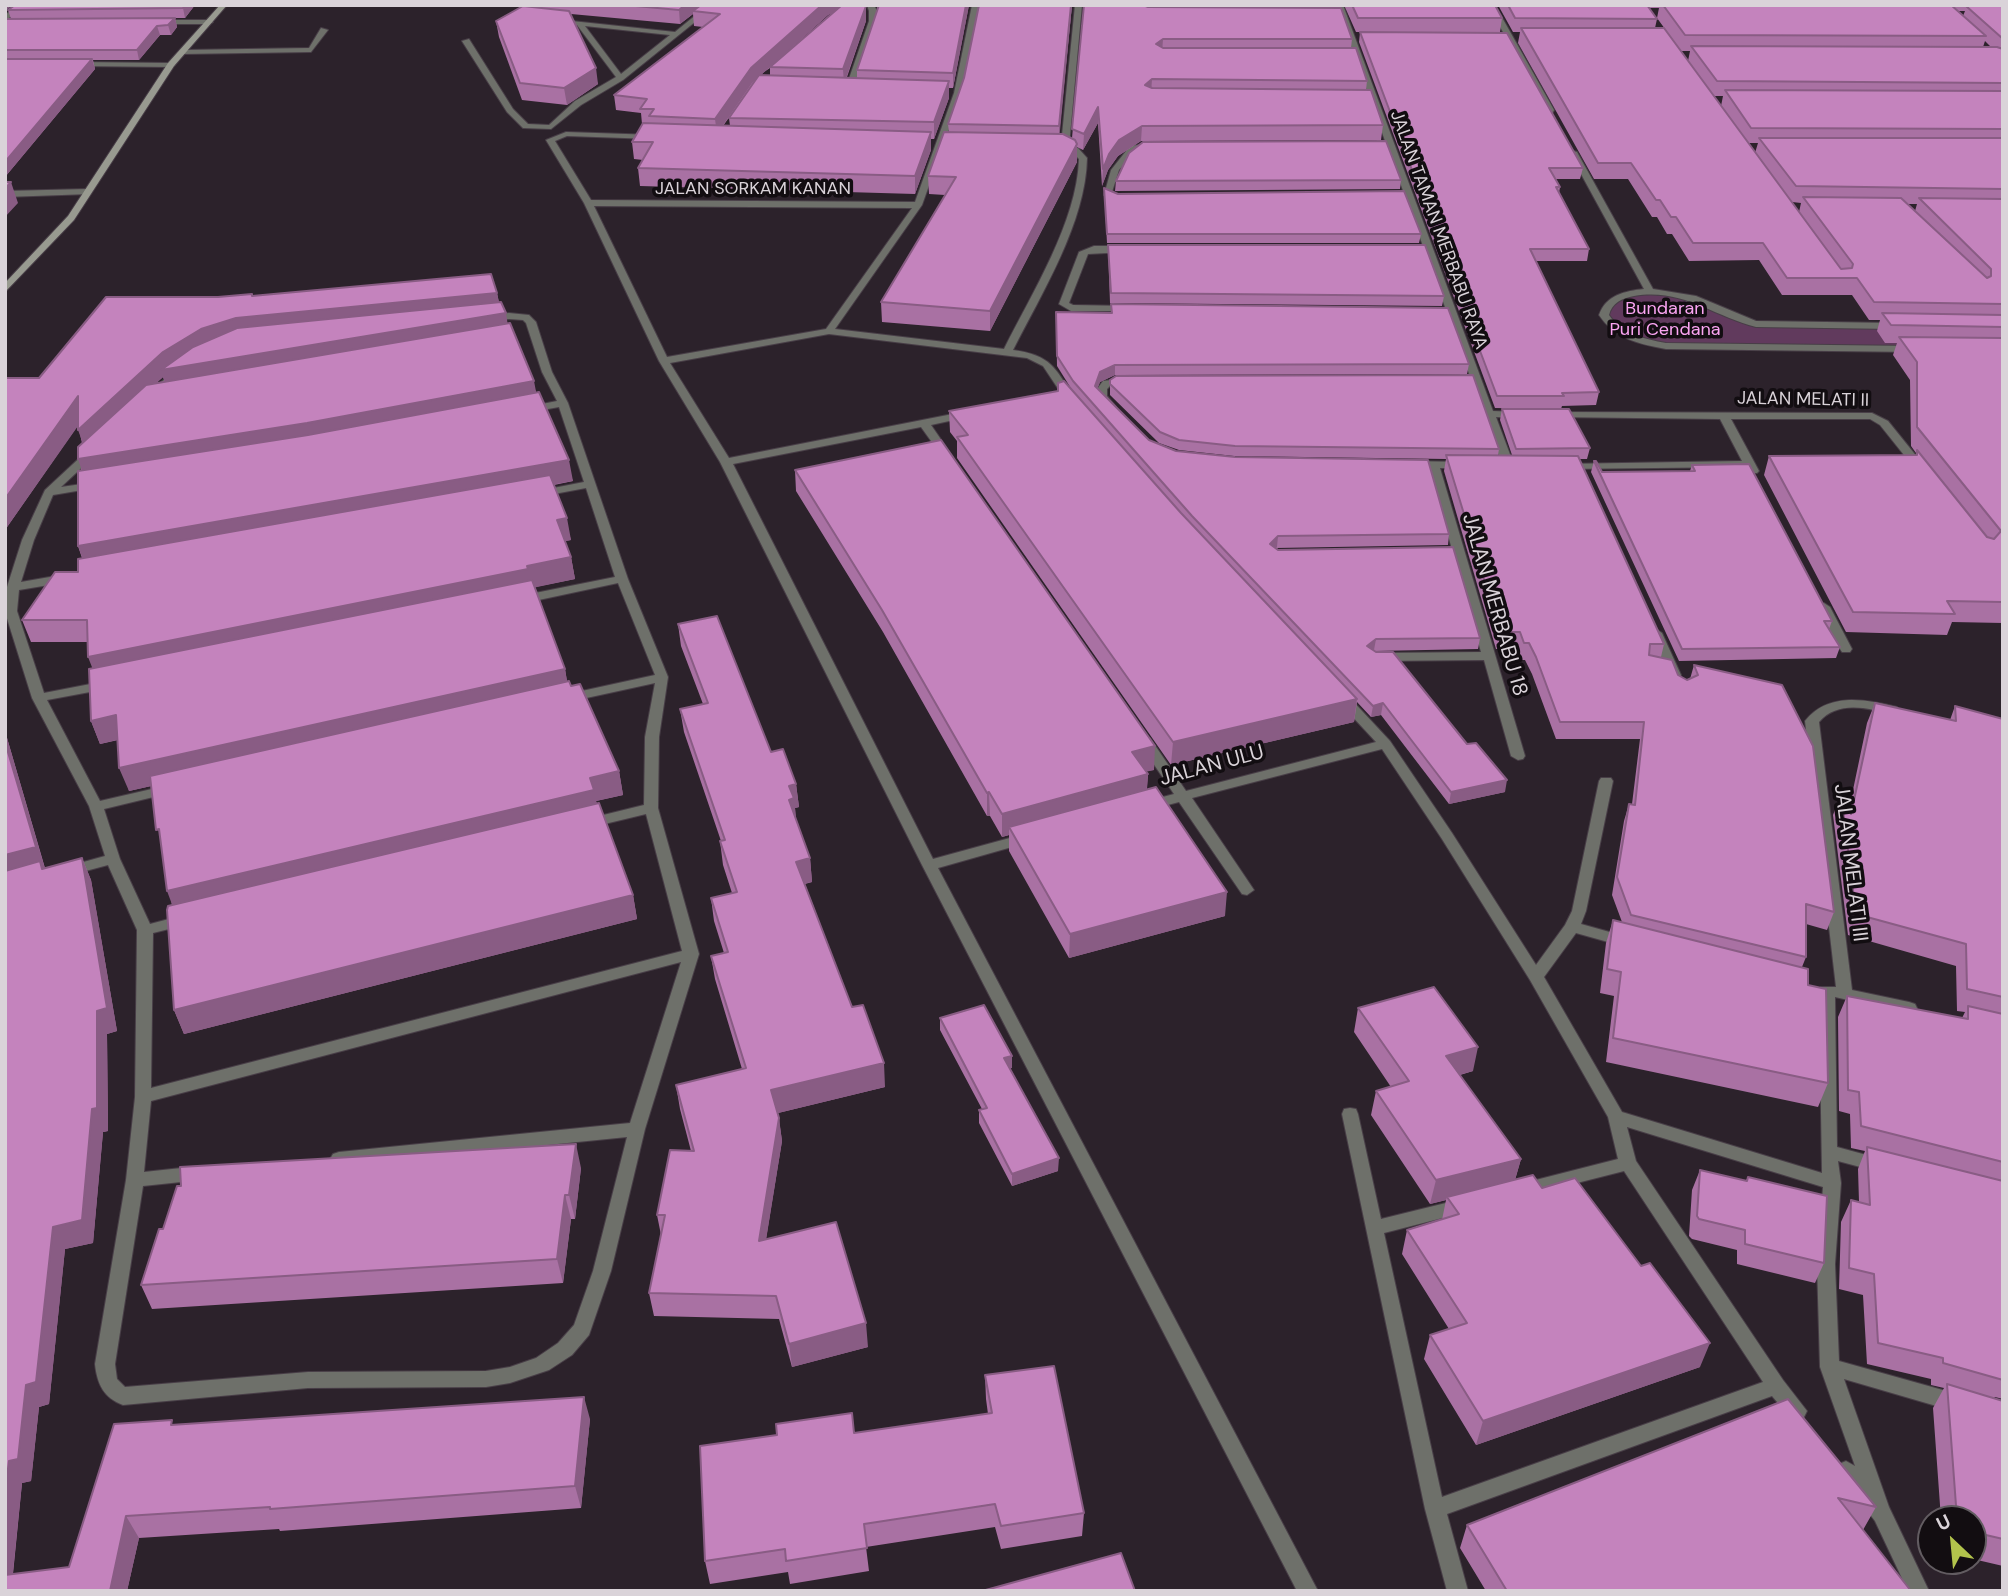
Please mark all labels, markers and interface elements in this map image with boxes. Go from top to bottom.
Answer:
street label: JALAN TAMAN MERBABU RAYA [1385,108,1491,352]
street label: JALAN SORKAM KANAN [655,178,851,200]
park label: Bundaran Puri Cendana [1609,298,1721,340]
street label: JALAN MELATI II [1737,388,1869,412]
street label: JALAN MERBABU 18 [1456,511,1532,699]
street label: JALAN ULU [1157,740,1267,792]
street label: JALAN MELATI III [1828,783,1872,943]
north arrow [1917,1505,1987,1575]
text: U [1932,1508,1955,1537]

